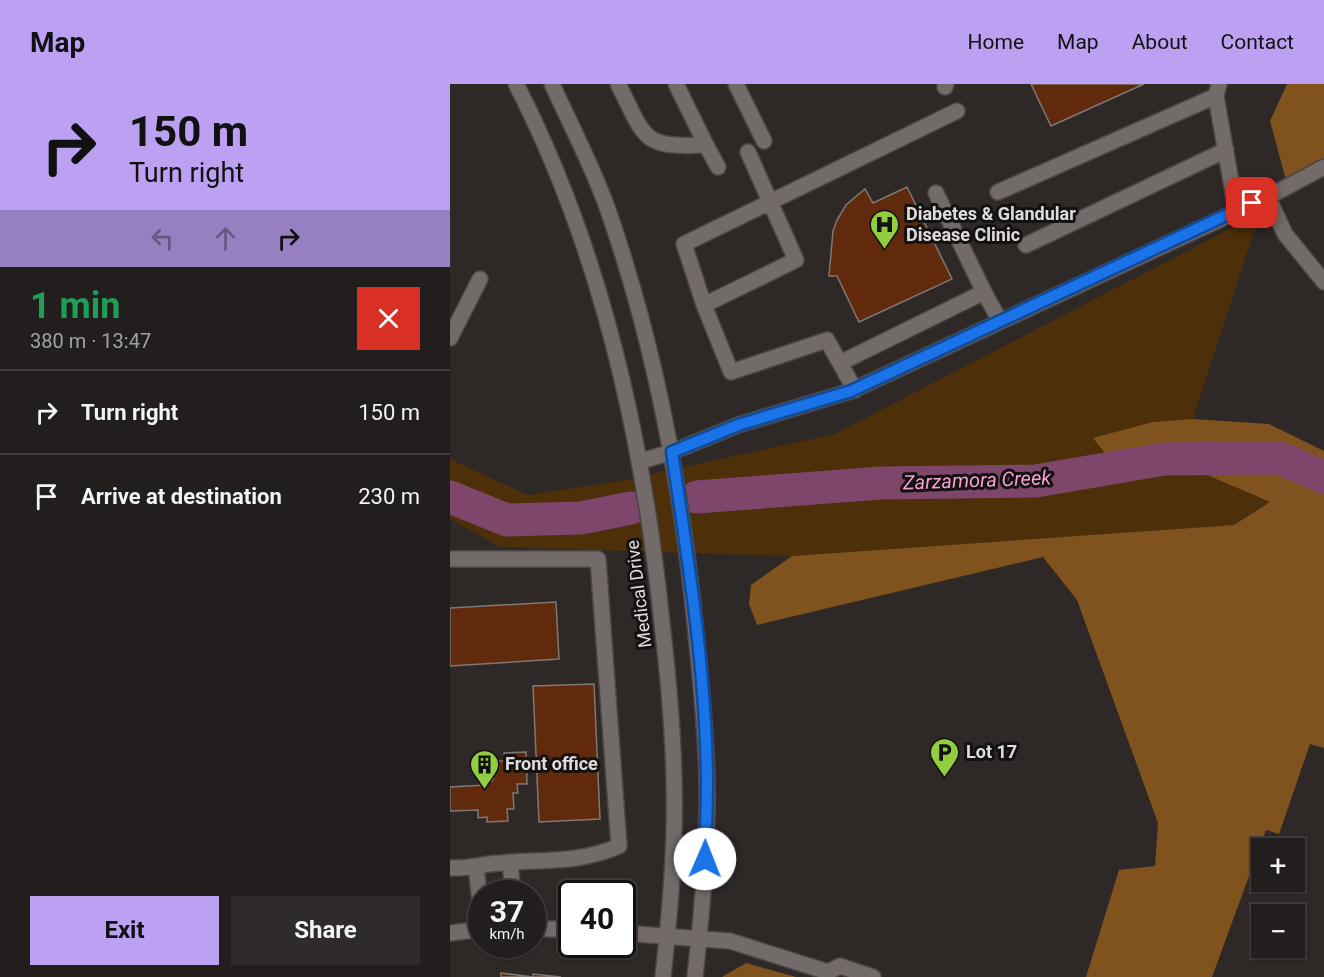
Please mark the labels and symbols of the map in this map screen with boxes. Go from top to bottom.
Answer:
pin [1226,177,1277,228]
place label: Diabetes & Glandular Disease Clinic [906,203,1076,245]
hospital icon: Diabetes & Glandular Disease Clinic [869,208,901,250]
water label: Zarzamora Creek [902,465,1053,495]
street label: Medical Drive [621,539,656,649]
parking icon: Lot 17 [929,736,961,778]
place label: Lot 17 [966,741,1017,762]
building icon: Front office [468,748,500,790]
place label: Front office [505,753,598,774]
position arrow [673,827,737,891]
speed limit sign: 40 [558,880,636,958]

